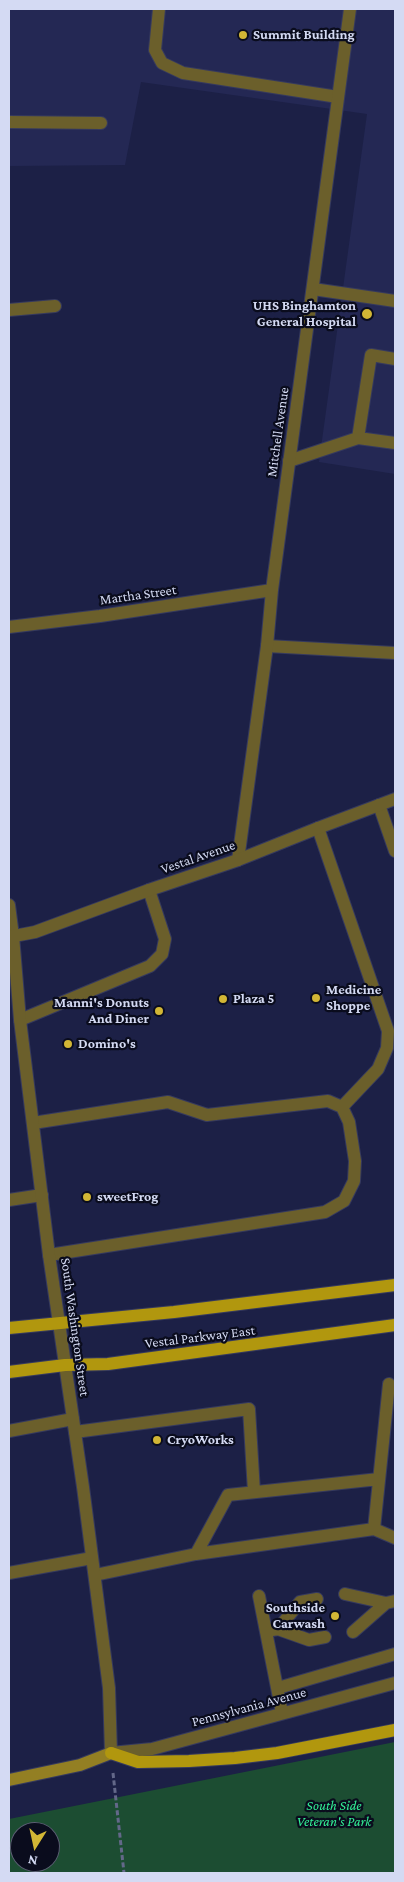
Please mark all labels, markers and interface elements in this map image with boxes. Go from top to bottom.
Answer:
place label: Summit Building [253,27,355,43]
marker: Summit Building [237,29,249,41]
place label: UHS Binghamton General Hospital [253,298,356,331]
marker: UHS Binghamton General Hospital [360,307,374,321]
street label: Mitchell Avenue [263,386,293,478]
street label: Martha Street [99,581,177,609]
street label: Vestal Avenue [159,836,237,878]
place label: Medicine Shoppe [326,982,381,1014]
place label: Plaza 5 [233,991,274,1007]
marker: Medicine Shoppe [310,992,322,1004]
marker: Plaza 5 [217,993,229,1005]
place label: Manni's Donuts And Diner [54,995,149,1028]
marker: Manni's Donuts And Diner [153,1005,165,1017]
place label: Domino's [78,1036,136,1052]
marker: Domino's [62,1038,74,1050]
place label: sweetFrog [97,1189,158,1205]
marker: sweetFrog [81,1191,93,1203]
street label: South Washington Street [57,1257,93,1397]
street label: Vestal Parkway East [144,1322,256,1352]
place label: CryoWorks [167,1432,234,1448]
marker: CryoWorks [151,1434,163,1446]
place label: Southside Carwash [266,1600,325,1632]
marker: Southside Carwash [329,1610,341,1622]
street label: Pennsylvania Avenue [190,1684,308,1730]
park label: South Side Veteran's Park [297,1798,371,1830]
north arrow [10,1822,60,1872]
text: N [26,1852,39,1869]

